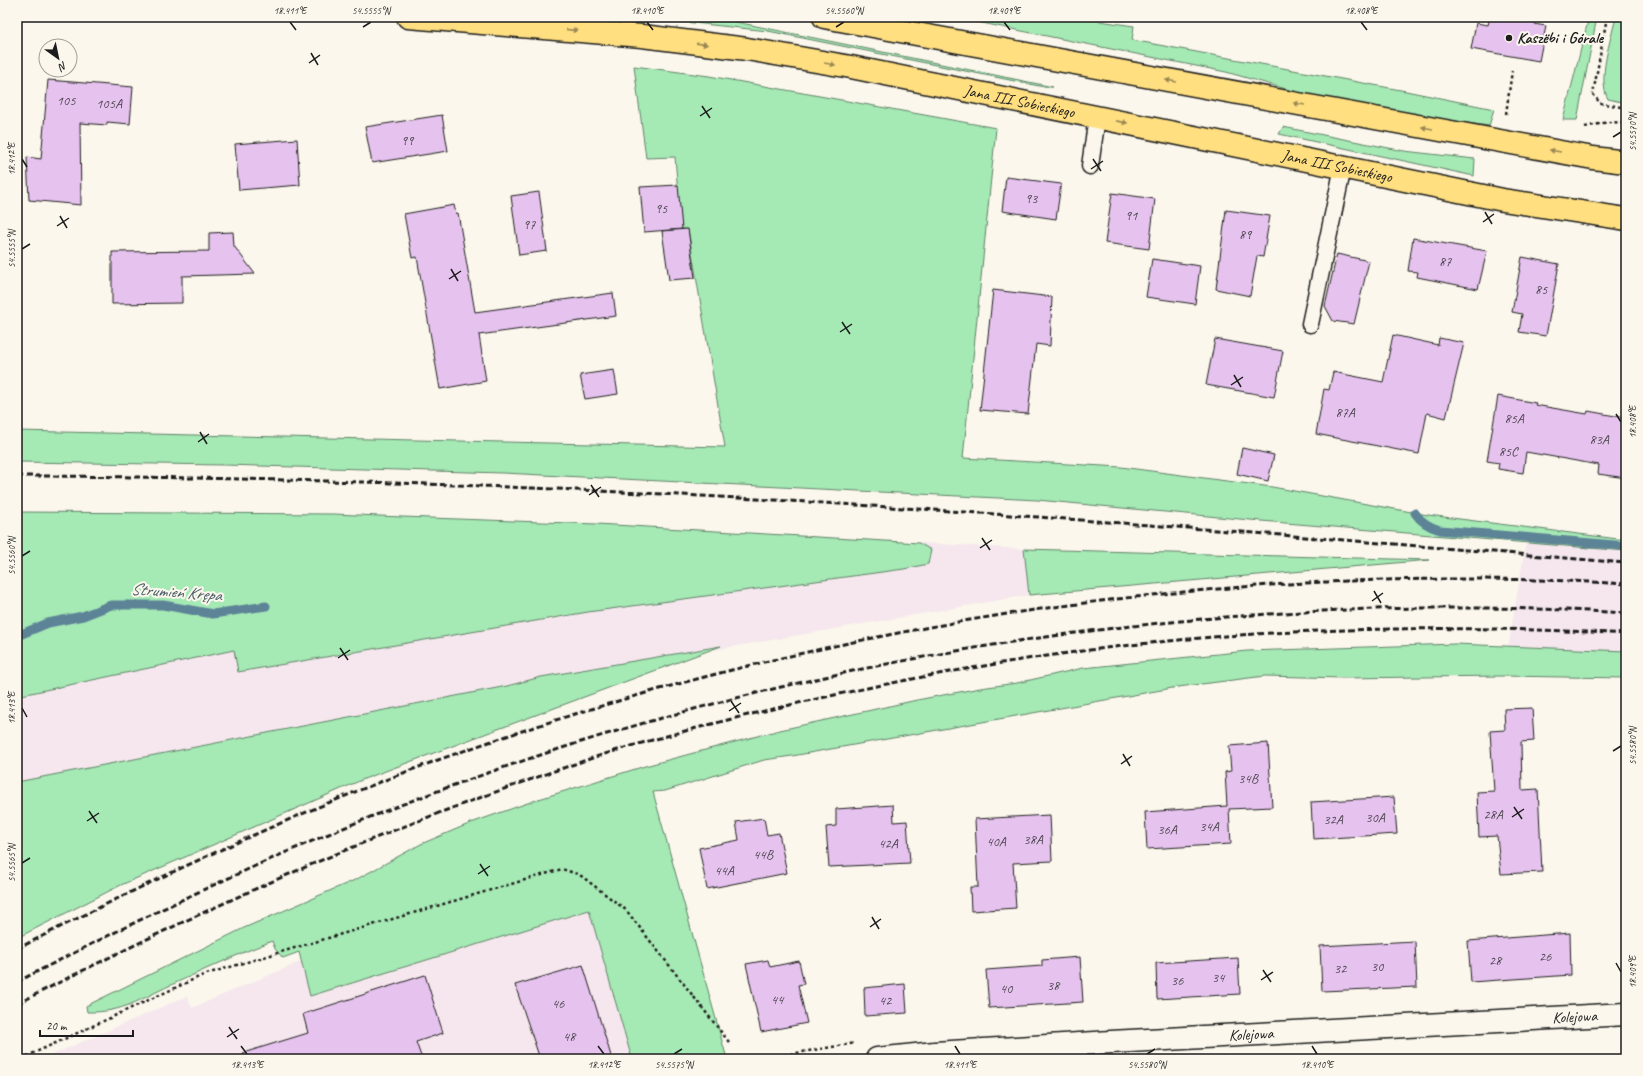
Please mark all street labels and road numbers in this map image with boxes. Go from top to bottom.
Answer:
street label: Jana III Sobieskiego [962,80,1078,123]
street label: Jana III Sobieskiego [1279,145,1395,187]
street label: Kolejowa [1552,1006,1599,1028]
street label: Kolejowa [1228,1023,1275,1046]

